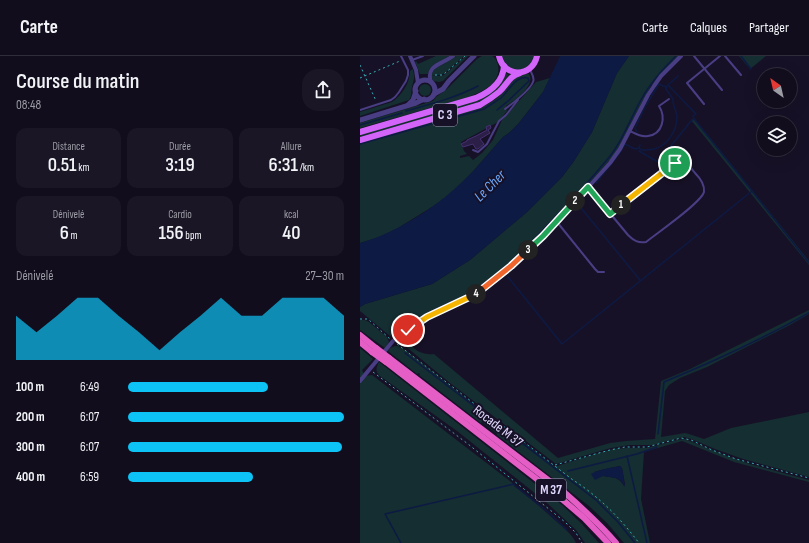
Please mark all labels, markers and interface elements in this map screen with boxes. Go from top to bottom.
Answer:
text: Carte [20,16,58,39]
text: Carte [642,19,668,36]
text: Calques [690,19,727,36]
text: Partager [749,19,789,36]
text: Course du matin [16,68,139,95]
north arrow [757,68,797,108]
map controls [757,68,797,156]
button: share [302,69,344,111]
text: 08:48 [16,97,41,113]
road number: C 3 [433,104,457,126]
button: layers [757,116,797,156]
text: Distance [52,140,85,153]
text: Durée [169,140,191,153]
text: Allure [281,140,302,153]
pin [658,146,692,180]
icon: arrive [664,152,686,174]
text: 0.51 [48,153,77,177]
text: 3:19 [165,153,195,177]
text: 6:31 [269,153,298,177]
text: km [77,161,90,174]
text: /km [298,161,314,174]
water label: Le Cher [470,166,510,206]
pin: 2 [565,191,585,211]
text: 2 [573,194,577,207]
pin: 1 [611,195,631,215]
text: 1 [619,198,623,211]
text: Dénivelé [53,208,84,221]
text: Cardio [168,208,192,221]
text: kcal [284,208,299,221]
text: 6 [60,221,69,245]
text: 156 [158,221,184,245]
text: 40 [282,221,300,245]
text: m [69,229,78,242]
text: bpm [184,229,202,242]
pin: 3 [518,240,538,260]
text: 3 [526,243,530,256]
text: Dénivelé [16,268,53,284]
text: 27–30 m [305,268,344,284]
pin: 4 [466,284,486,304]
text: 4 [473,287,479,300]
pin [391,313,425,347]
icon: check [397,319,419,341]
text: 100 m [16,379,44,395]
text: 6:49 [80,379,99,395]
street label: Rocade M 37 [470,401,527,451]
text: 200 m [16,409,45,425]
text: 6:07 [80,409,99,425]
text: 300 m [16,439,45,455]
text: 6:07 [80,439,99,455]
text: 400 m [16,469,45,485]
text: 6:59 [80,469,99,485]
road number: M 37 [536,479,566,501]

